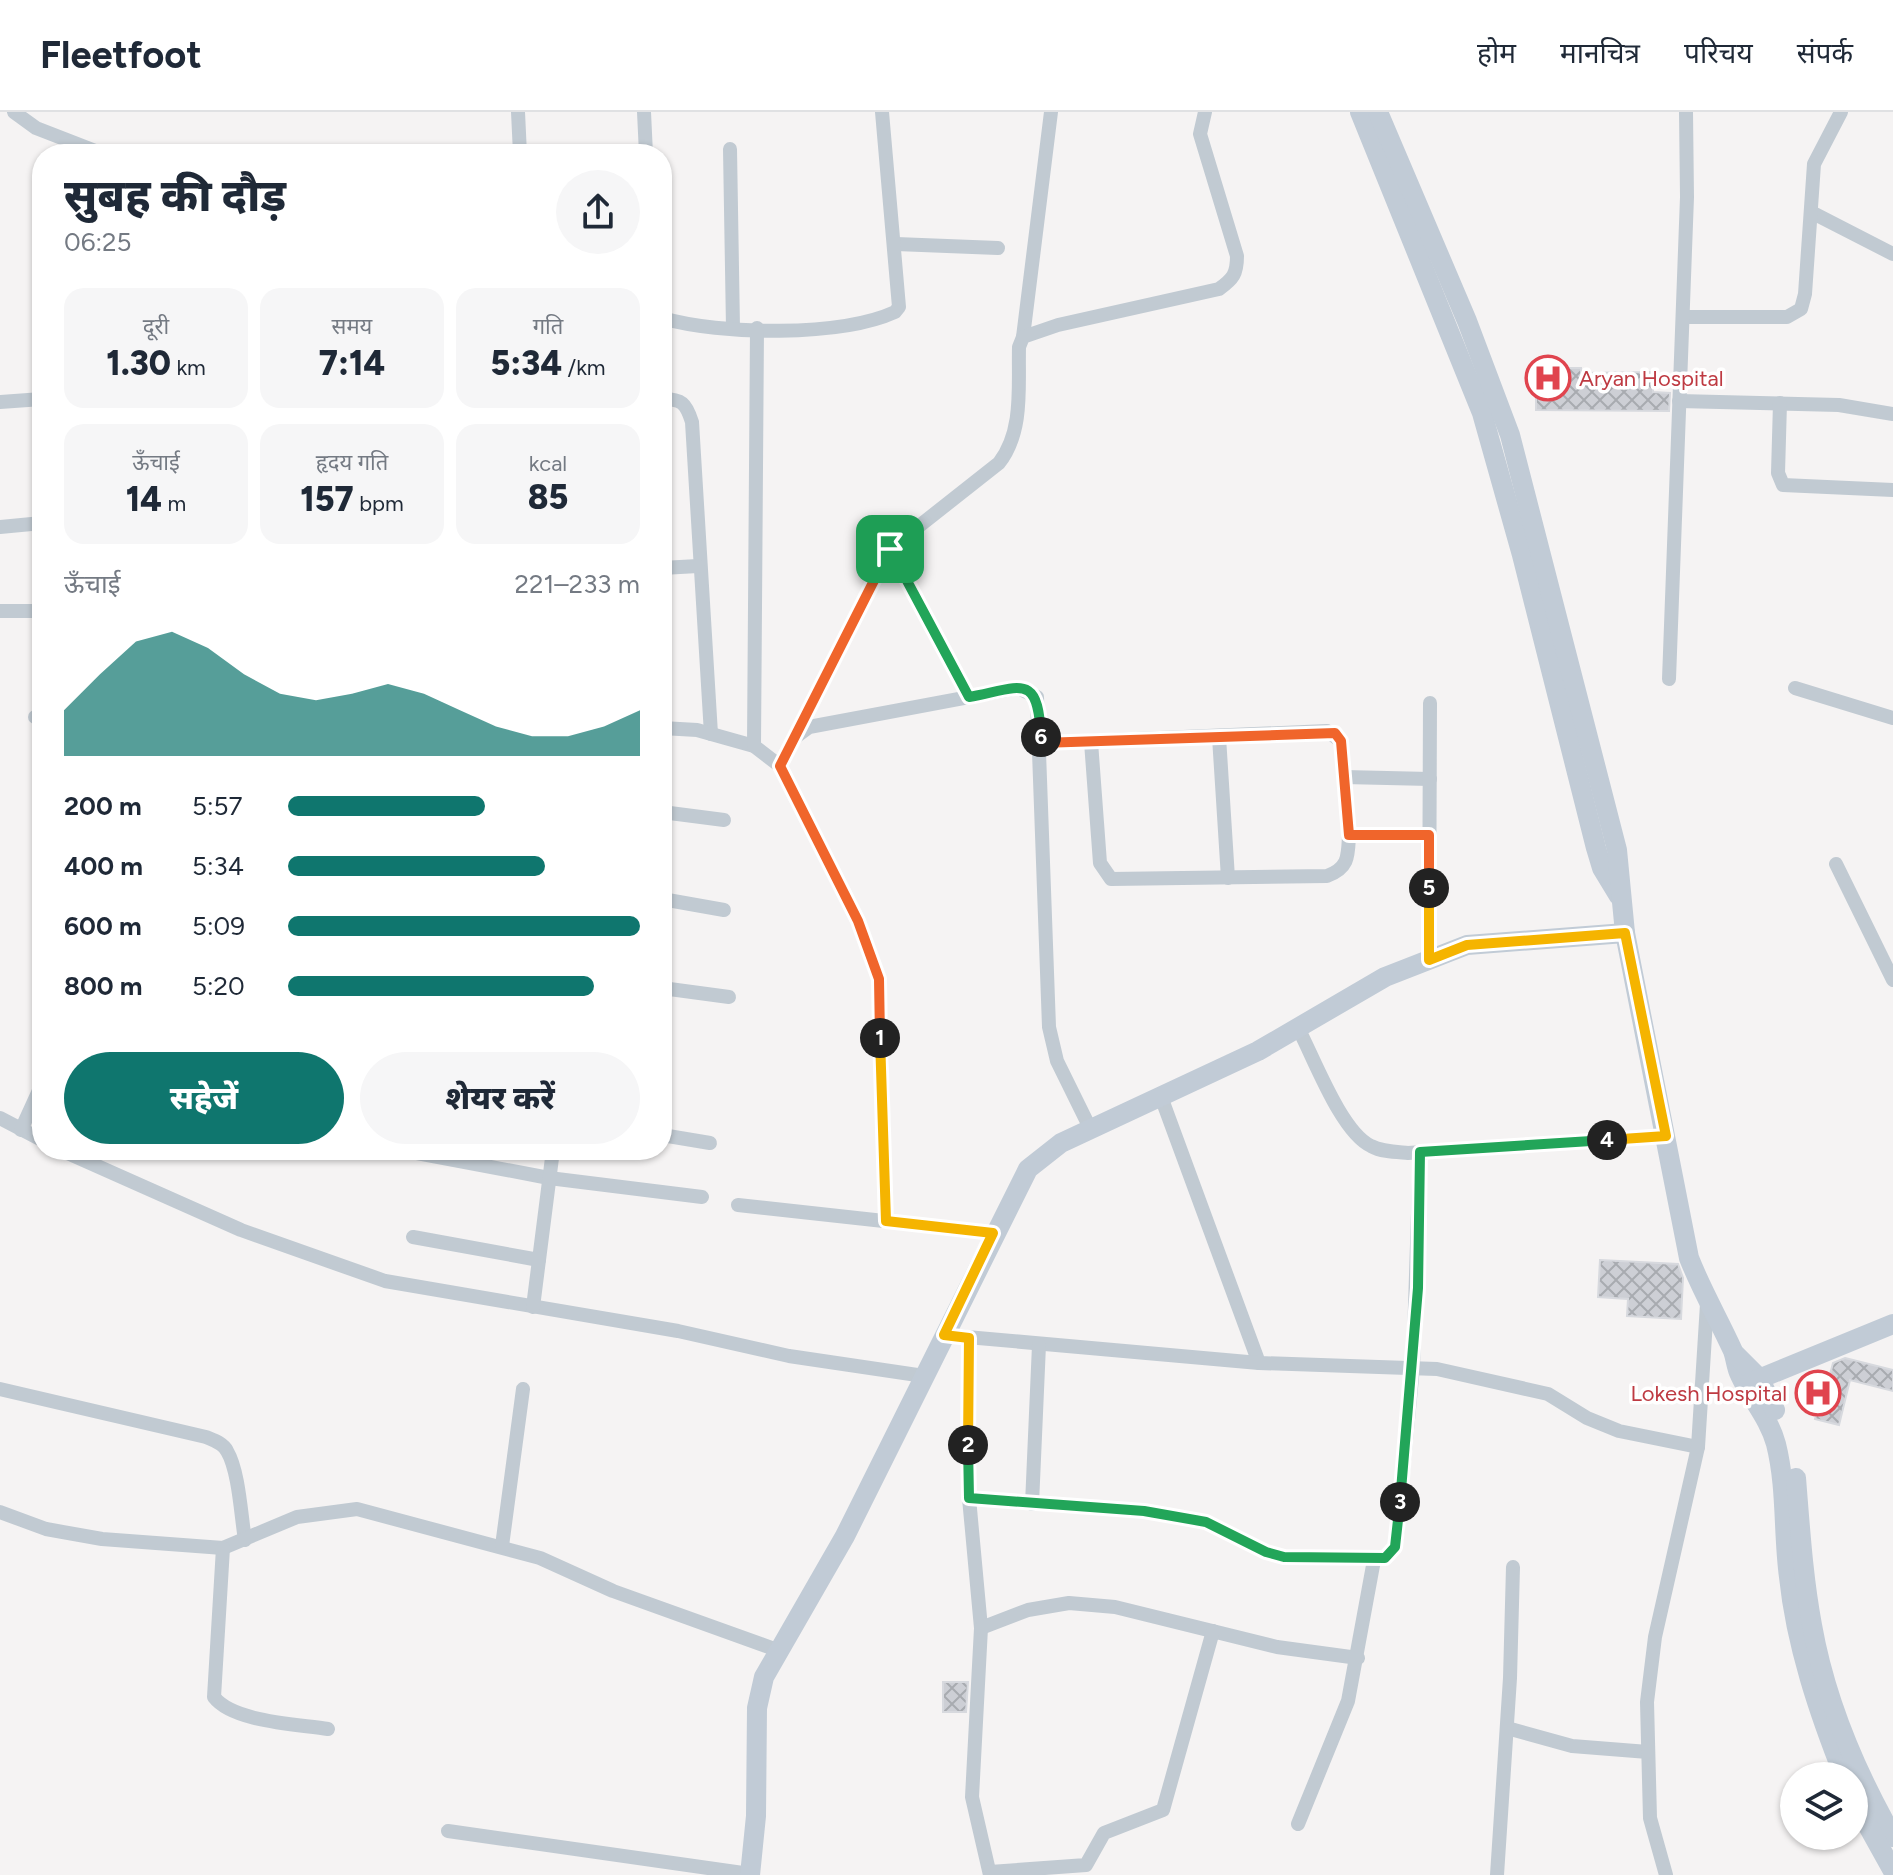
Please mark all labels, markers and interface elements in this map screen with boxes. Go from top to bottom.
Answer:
text: Fleetfoot [40,32,202,78]
text: होम [1477,36,1516,70]
text: मानचित्र [1560,36,1640,70]
text: परिचय [1684,36,1753,70]
text: संपर्क [1797,36,1853,70]
text: सुबह की दौड़ [64,169,286,222]
button: share [556,170,640,254]
text: 06:25 [64,226,131,258]
text: दूरी [143,313,169,340]
text: समय [332,313,372,340]
text: गति [533,313,563,340]
text: 1.30 [106,343,171,384]
text: 7:14 [319,343,385,384]
text: 5:34 [490,343,562,384]
text: km [171,354,206,381]
text: /km [562,354,606,381]
hospital icon: Aryan Hospital [1524,354,1572,402]
place label: Aryan Hospital [1579,365,1724,392]
text: ऊँचाई [132,449,180,476]
text: हृदय गति [316,449,388,476]
text: kcal [529,450,567,477]
text: 85 [528,477,568,518]
text: 14 [126,479,162,520]
text: 157 [300,479,354,520]
text: m [162,490,186,517]
text: bpm [354,490,404,517]
pin [856,515,924,583]
icon: arrive [868,527,912,571]
text: ऊँचाई [64,568,120,600]
text: 221–233 m [515,568,640,600]
pin: 6 [1021,717,1061,757]
text: 6 [1035,723,1047,750]
text: 200 m [64,790,142,822]
text: 5:57 [192,790,242,822]
text: 400 m [64,850,143,882]
text: 5:34 [192,850,244,882]
pin: 5 [1409,868,1449,908]
text: 5 [1423,874,1435,901]
text: 600 m [64,910,142,942]
text: 5:09 [192,910,245,942]
text: 800 m [64,970,142,1002]
text: 5:20 [192,970,245,1002]
pin: 1 [860,1018,900,1058]
text: 1 [875,1024,885,1051]
button: सहेजें [64,1052,344,1144]
button: शेयर करें [360,1052,640,1144]
pin: 4 [1587,1120,1627,1160]
text: 4 [1600,1126,1614,1153]
hospital icon: Lokesh Hospital [1794,1369,1842,1417]
place label: Lokesh Hospital [1630,1380,1787,1407]
pin: 2 [948,1425,988,1465]
text: 2 [962,1431,974,1458]
pin: 3 [1380,1482,1420,1522]
text: 3 [1394,1488,1406,1515]
map controls [1780,1762,1868,1850]
button: layers [1780,1762,1868,1850]

